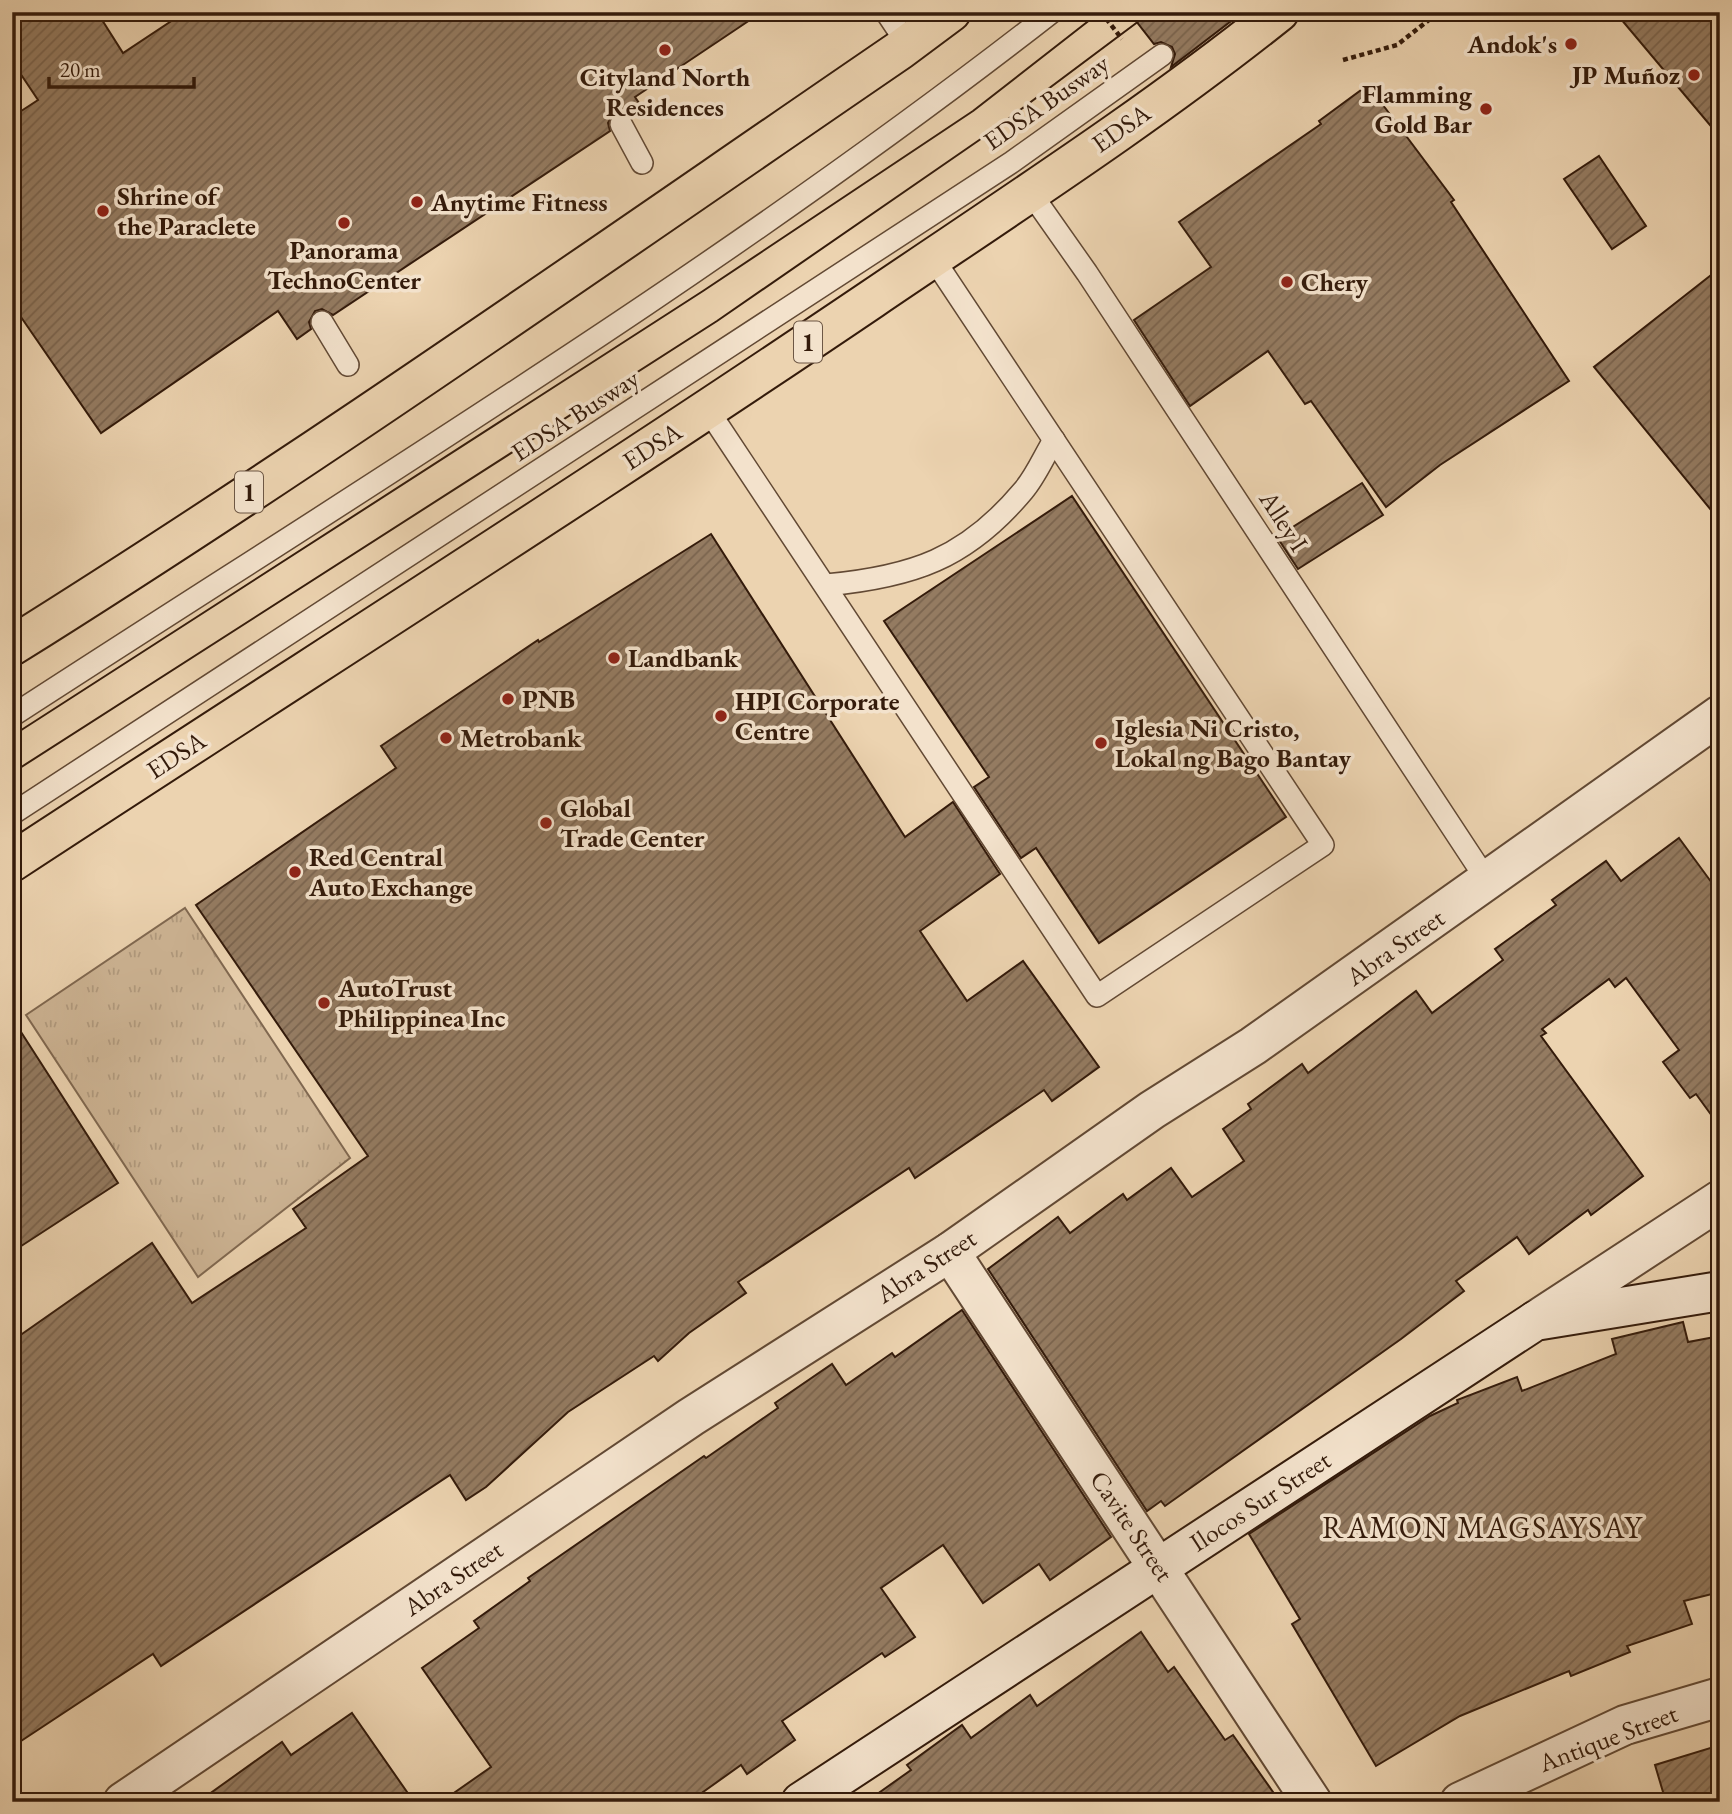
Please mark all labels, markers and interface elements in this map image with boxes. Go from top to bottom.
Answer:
place label: Andok's [1466,27,1557,61]
marker: Andok's [1563,36,1579,52]
marker: Cityland North Residences [657,42,673,58]
scale bar [49,46,194,90]
street label: EDSA Busway [977,46,1116,158]
text: 20 m [60,56,101,83]
place label: JP Muñoz [1569,58,1680,92]
place label: Cityland North Residences [580,60,751,124]
marker: JP Muñoz [1686,67,1702,83]
place label: Flamming Gold Bar [1362,77,1473,141]
street label: EDSA [1085,95,1158,160]
marker: Flamming Gold Bar [1478,101,1494,117]
place label: Shrine of the Paraclete [117,179,256,243]
place label: Anytime Fitness [430,185,608,219]
marker: Anytime Fitness [409,194,425,210]
marker: Shrine of the Paraclete [95,203,111,219]
marker: Panorama TechnoCenter [336,215,352,231]
place label: Panorama TechnoCenter [267,233,421,297]
place label: Chery [1301,265,1369,299]
marker: Chery [1279,274,1295,290]
road number: 1 [794,321,822,362]
street label: EDSA Busway [505,361,646,469]
street label: EDSA [616,414,689,478]
road number: 1 [235,472,263,512]
street label: Alley I [1251,483,1316,558]
place label: Landbank [628,641,739,675]
marker: Landbank [606,650,622,666]
place label: PNB [522,682,575,716]
place label: HPI Corporate Centre [735,684,900,748]
marker: PNB [500,691,516,707]
marker: HPI Corporate Centre [713,708,729,724]
place label: Iglesia Ni Cristo, Lokal ng Bago Bantay [1115,711,1351,775]
place label: Metrobank [460,721,582,755]
street label: EDSA [140,723,213,787]
marker: Metrobank [438,730,454,746]
marker: Iglesia Ni Cristo, Lokal ng Bago Bantay [1093,735,1109,751]
place label: Global Trade Center [560,791,705,855]
marker: Global Trade Center [538,815,554,831]
place label: Red Central Auto Exchange [308,840,473,904]
marker: Red Central Auto Exchange [287,864,303,880]
street label: Abra Street [1338,901,1451,994]
place label: AutoTrust Philippinea Inc [337,971,506,1035]
marker: AutoTrust Philippinea Inc [316,995,332,1011]
street label: Abra Street [869,1221,983,1312]
street label: Ilocos Sur Street [1183,1443,1337,1559]
street label: Cavite Street [1082,1464,1182,1588]
district label: RAMON MAGSAYSAY [1322,1508,1644,1547]
street label: Abra Street [396,1532,509,1624]
street label: Antique Street [1533,1696,1682,1780]

